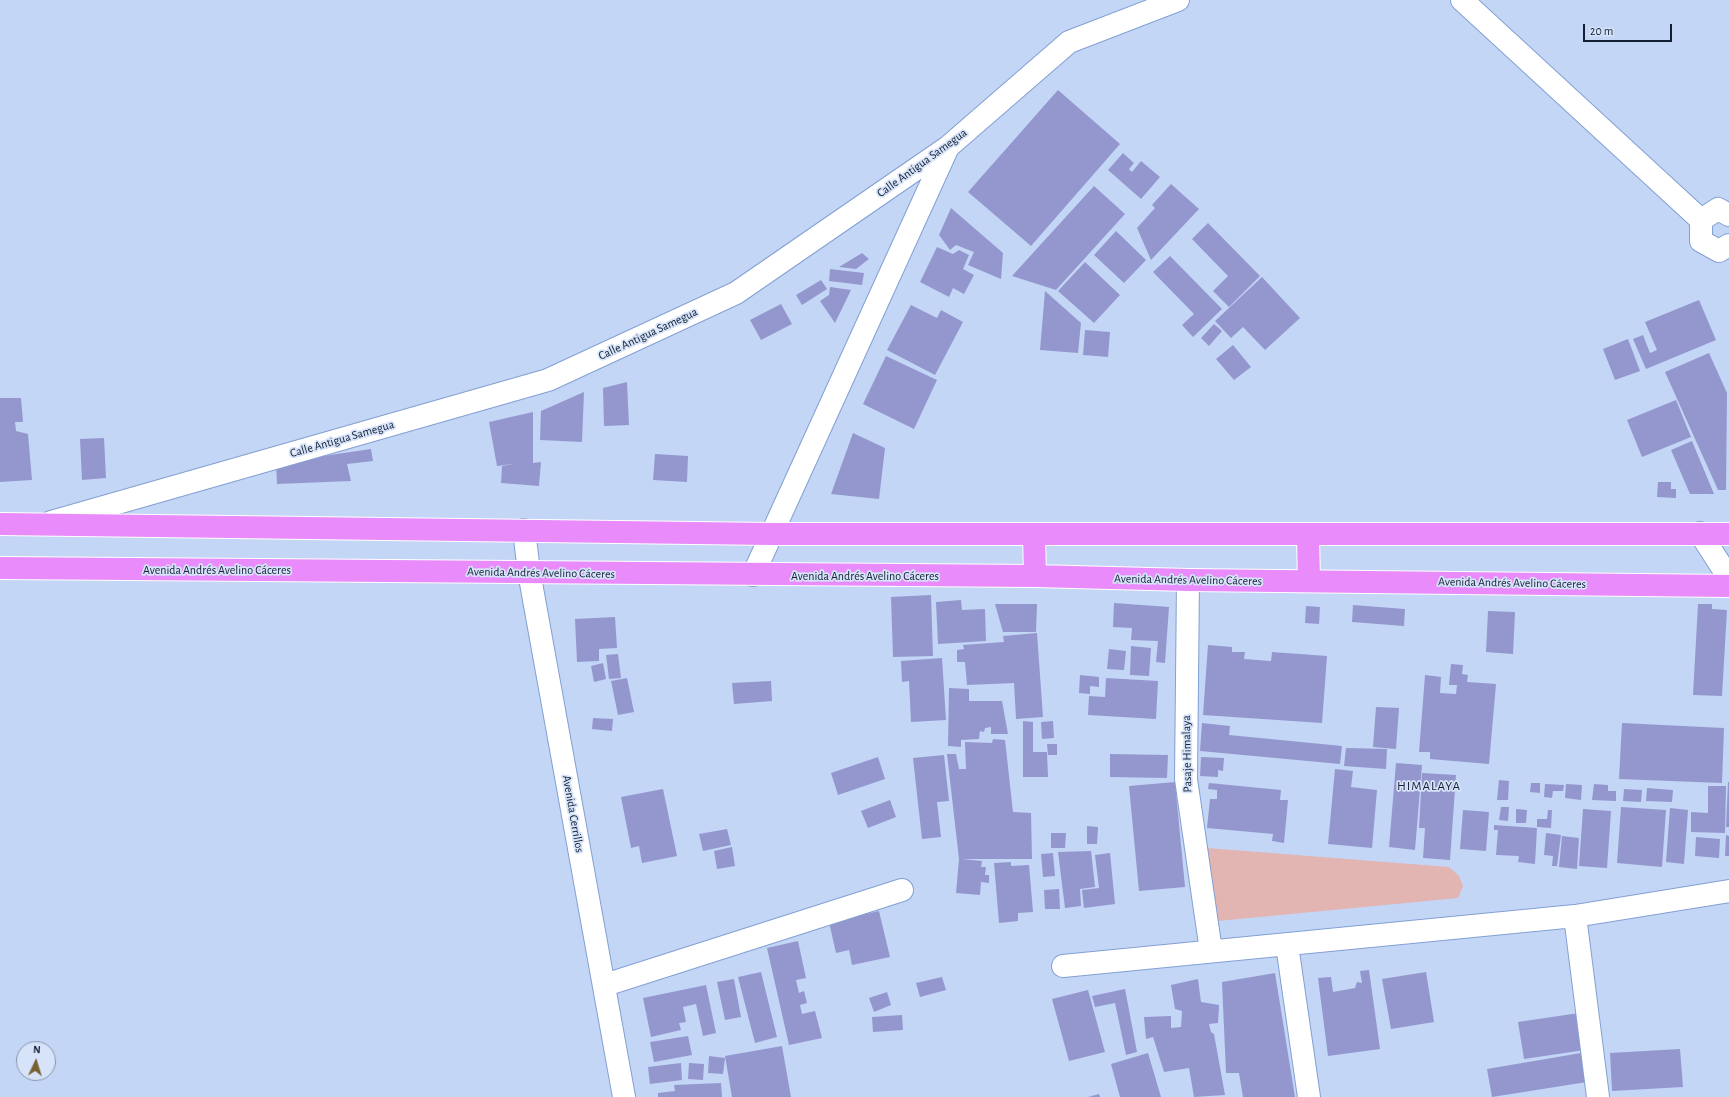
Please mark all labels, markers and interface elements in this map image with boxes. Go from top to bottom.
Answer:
scale bar [1585,16,1674,42]
text: 20 m [1590,25,1613,37]
street label: Calle Antigua Samegua [874,125,970,201]
street label: Calle Antigua Samegua [596,305,700,363]
street label: Calle Antigua Samegua [288,417,396,461]
street label: Avenida Andrés Avelino Cáceres [143,563,291,577]
street label: Avenida Andrés Avelino Cáceres [467,565,615,581]
street label: Avenida Andrés Avelino Cáceres [791,569,939,583]
street label: Avenida Andrés Avelino Cáceres [1114,572,1262,588]
street label: Avenida Andrés Avelino Cáceres [1438,575,1586,591]
street label: Pasaje Himalaya [1179,715,1195,793]
street label: Avenida Cerrillos [559,774,587,854]
district label: HIMALAYA [1397,778,1461,794]
north arrow [16,1041,56,1081]
text: N [33,1044,41,1055]

